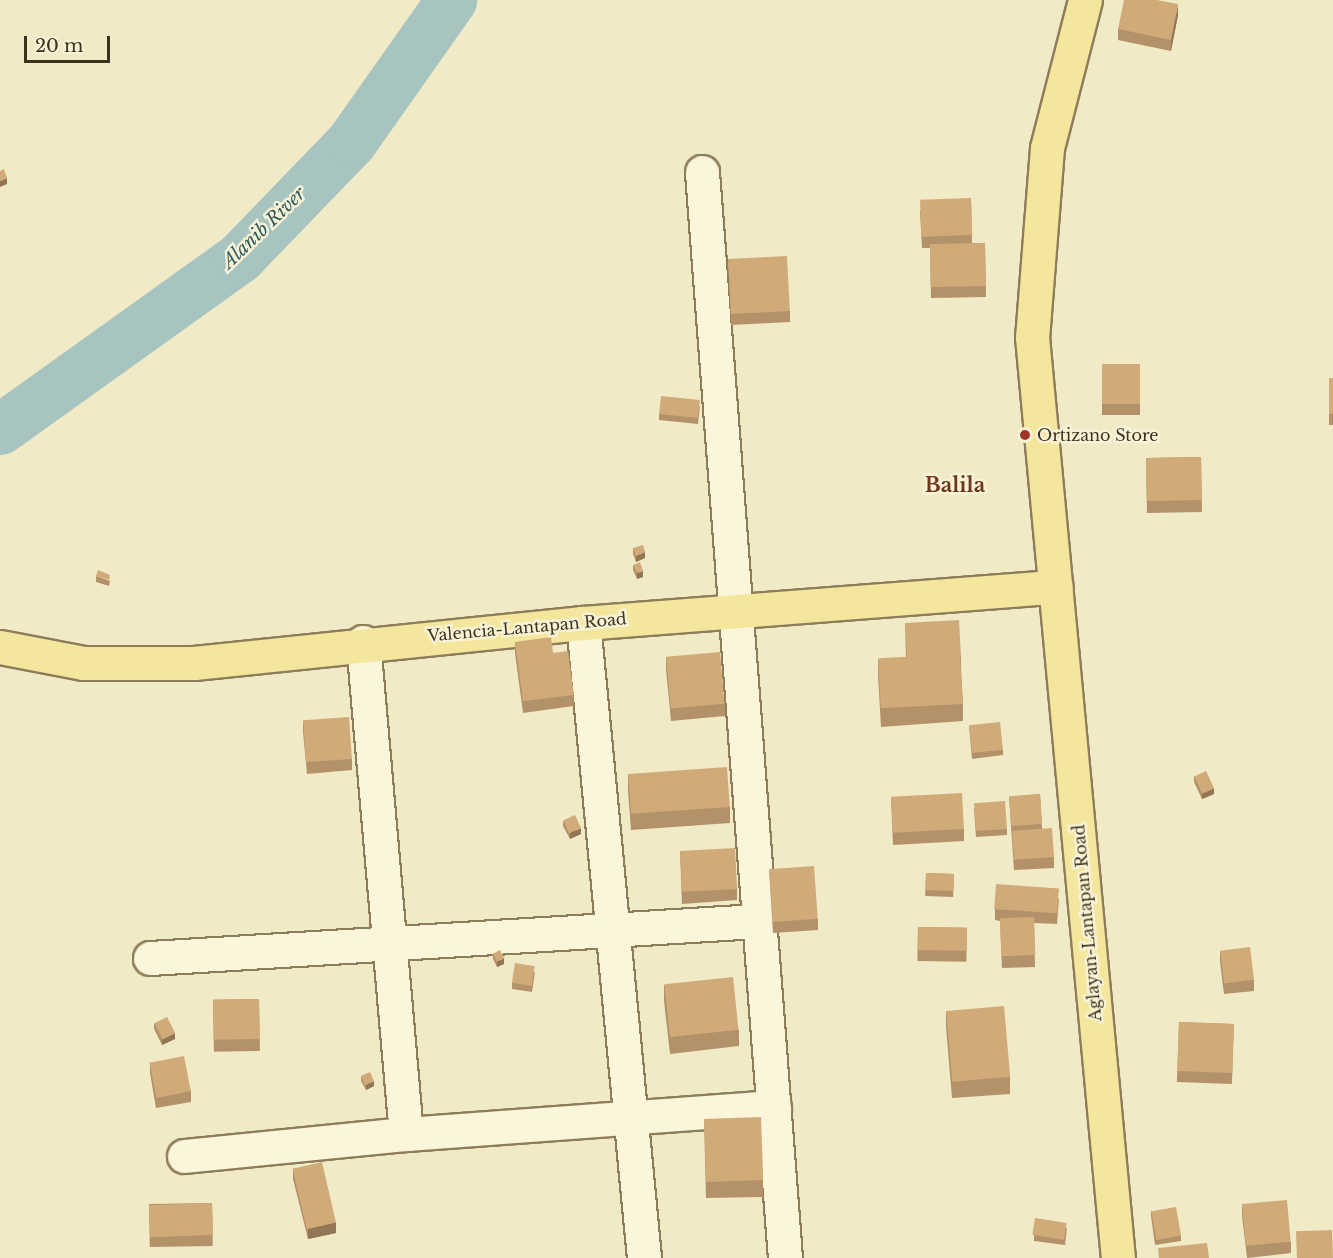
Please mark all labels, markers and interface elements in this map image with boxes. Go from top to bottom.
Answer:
scale bar [27,24,112,62]
text: 20 m [35,35,83,57]
water label: Alanib River [218,183,310,273]
place label: Ortizano Store [1037,425,1159,445]
marker: Ortizano Store [1018,428,1032,442]
district label: Balila [925,473,985,497]
street label: Valencia-Lantapan Road [427,609,627,645]
street label: Aglayan-Lantapan Road [1069,824,1105,1022]

